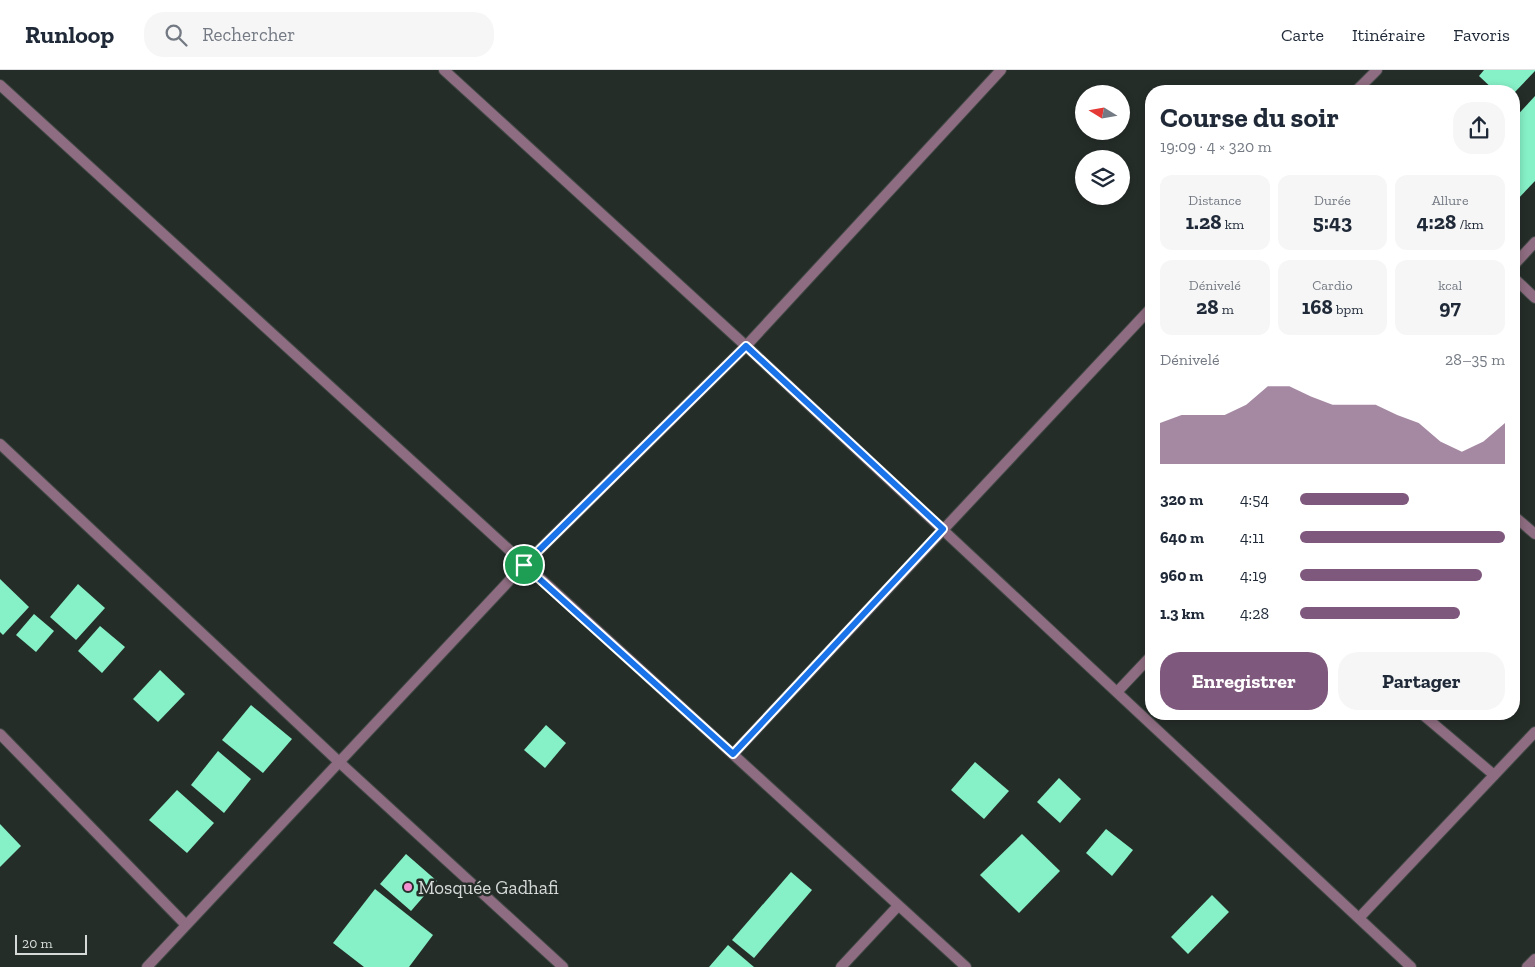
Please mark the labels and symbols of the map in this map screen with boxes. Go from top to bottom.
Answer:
north arrow [1075,85,1130,140]
pin [503,544,545,586]
place label: Mosquée Gadhafi [418,876,559,899]
marker: Mosquée Gadhafi [402,881,414,893]
scale bar [15,932,88,955]

